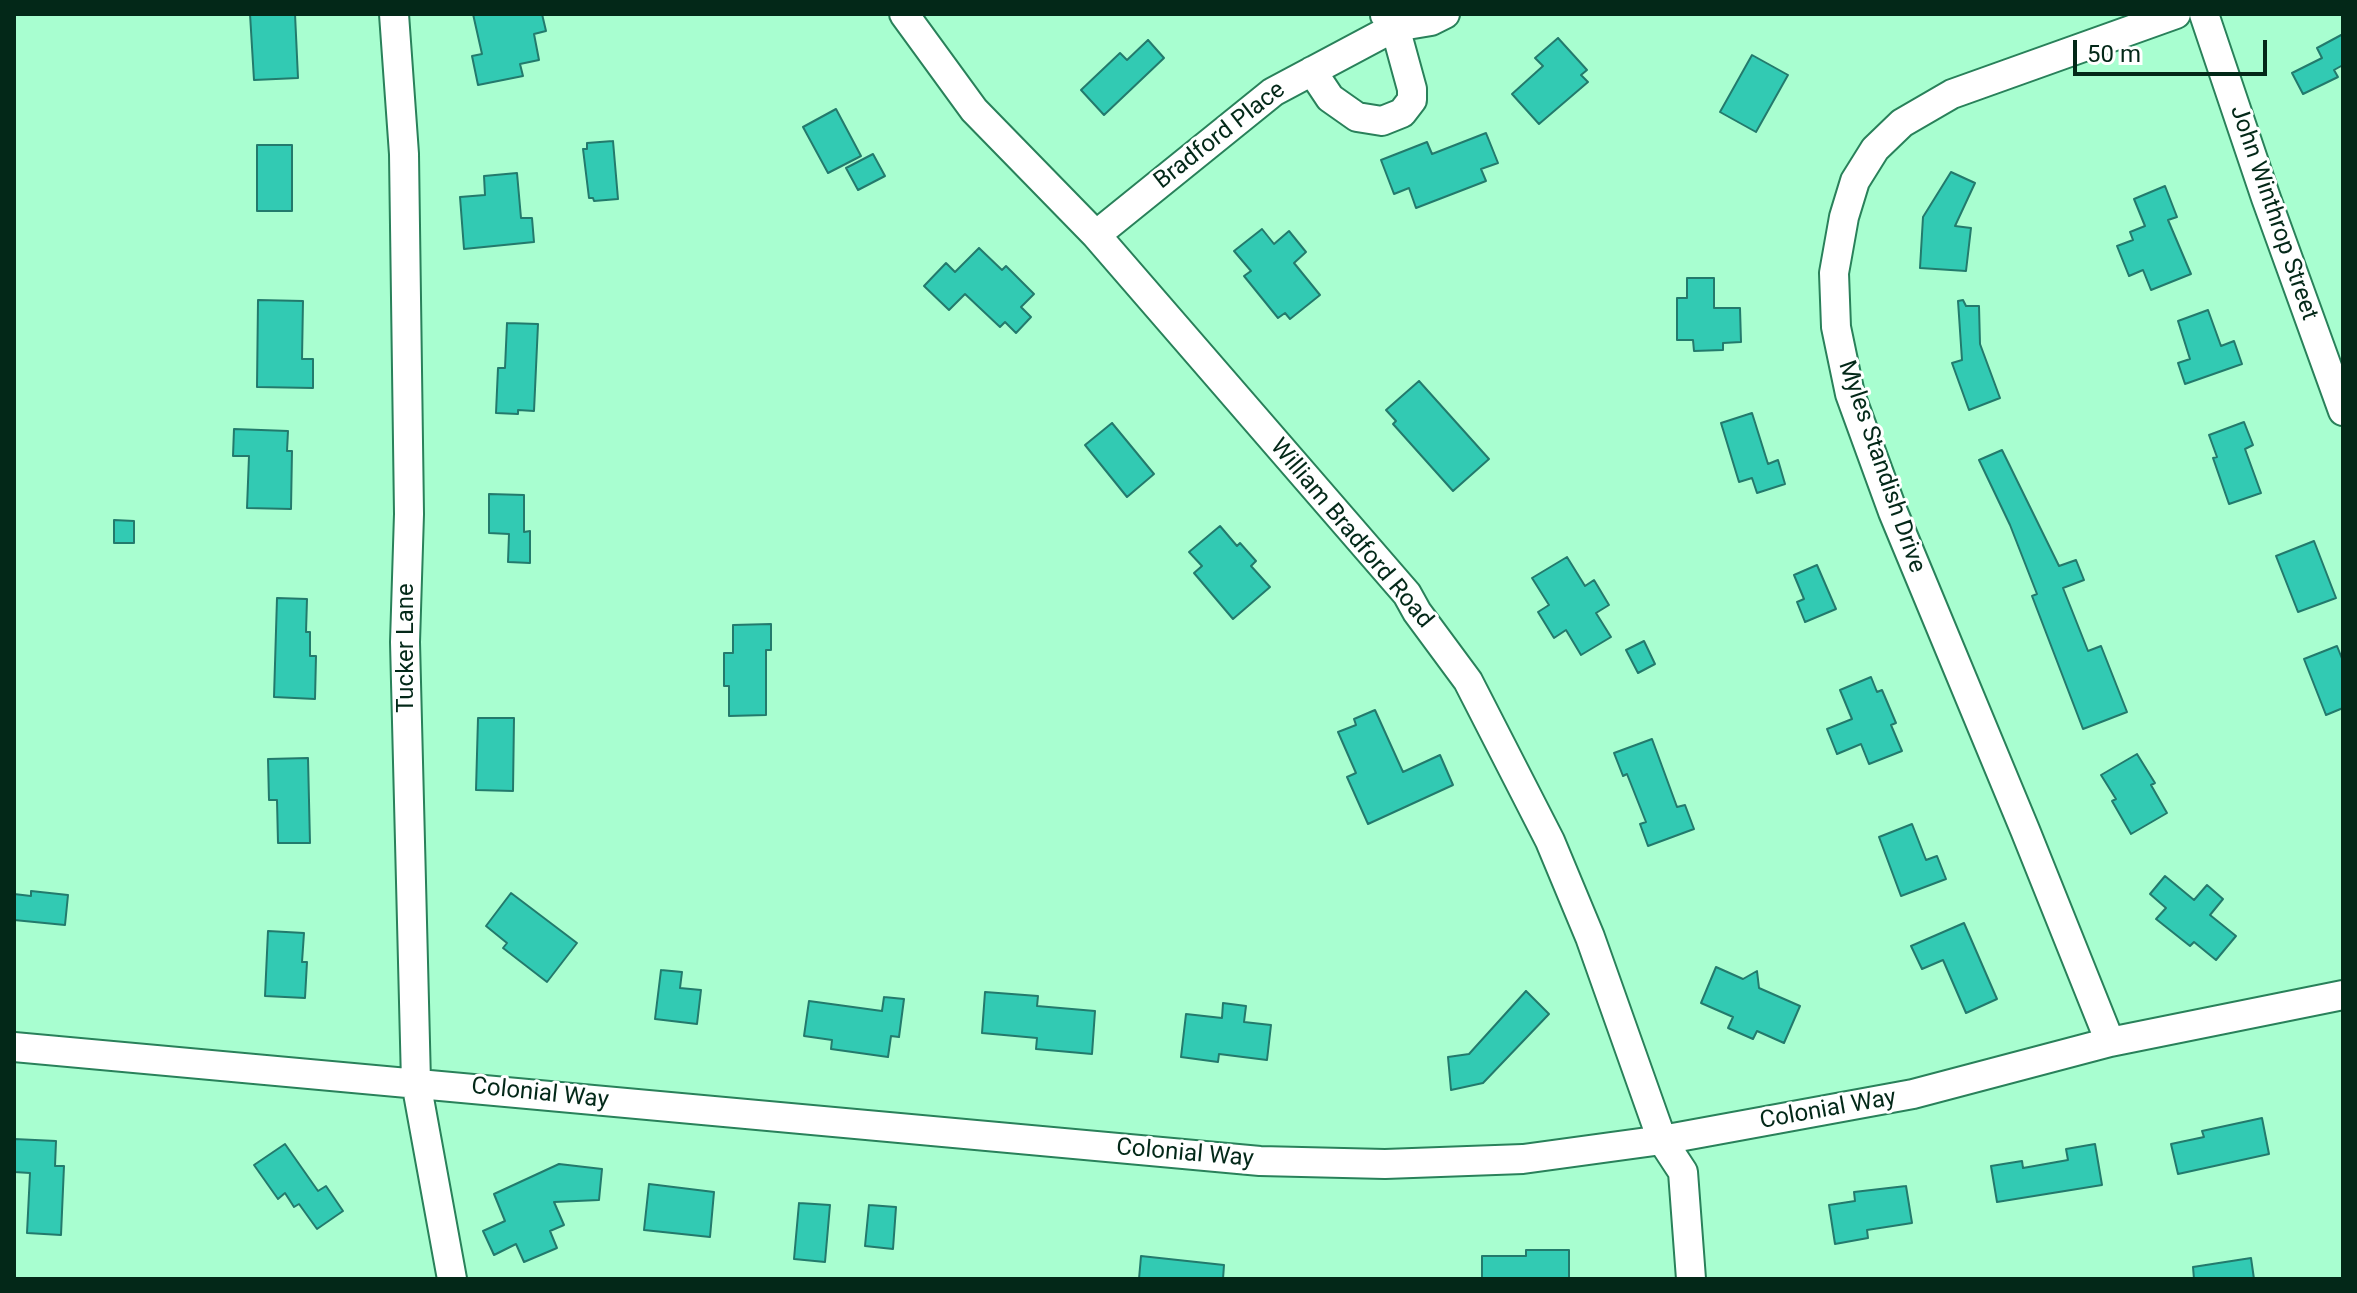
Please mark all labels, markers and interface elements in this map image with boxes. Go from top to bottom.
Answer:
scale bar [2077,24,2271,74]
text: 50 m [2087,40,2141,68]
street label: Bradford Place [1149,76,1291,196]
street label: John Winthrop Street [2223,102,2323,324]
street label: Myles Standish Drive [1831,357,1931,577]
street label: William Bradford Road [1263,433,1439,635]
street label: Tucker Lane [393,583,421,713]
street label: Colonial Way [470,1072,610,1116]
street label: Colonial Way [1758,1084,1898,1136]
street label: Colonial Way [1115,1134,1255,1174]

